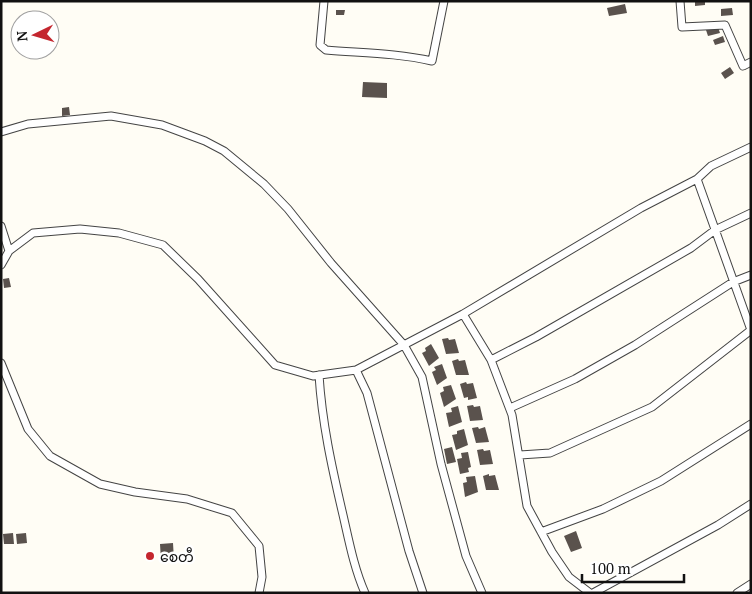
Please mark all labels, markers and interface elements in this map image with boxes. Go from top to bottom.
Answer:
north arrow [10,10,60,60]
text: N [12,30,31,42]
place label: စေတီ [160,547,194,566]
marker: စေတီ [144,550,156,562]
scale bar [582,552,684,584]
text: 100 m [590,558,631,578]

